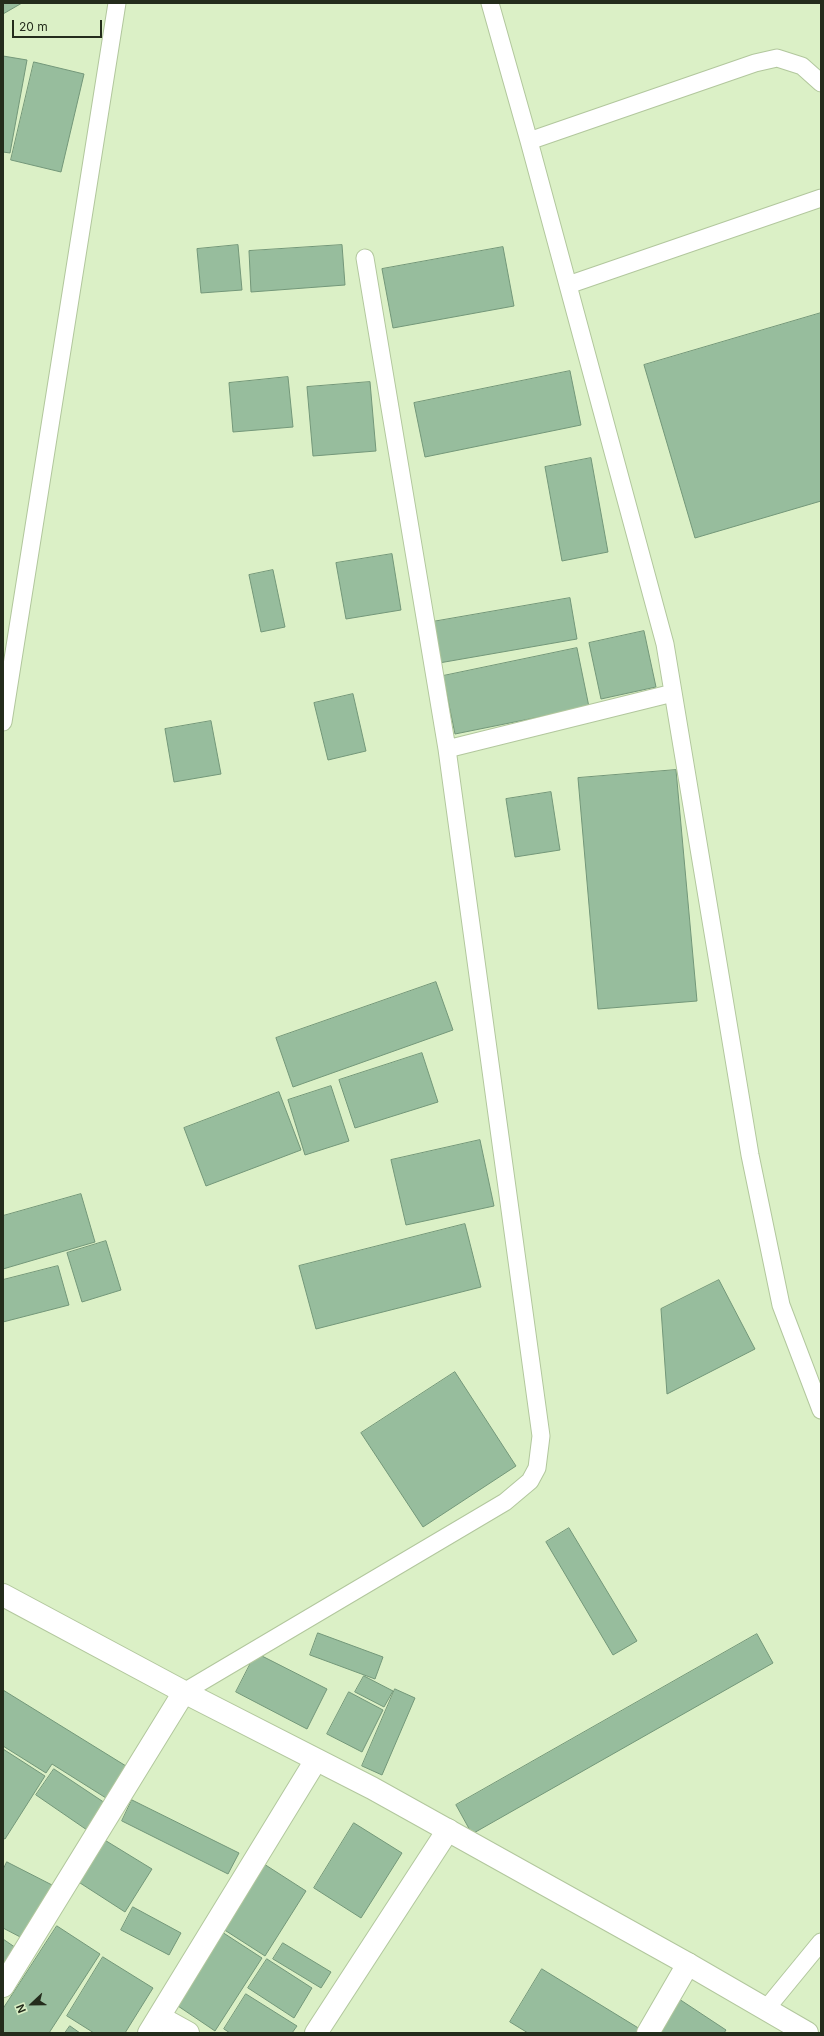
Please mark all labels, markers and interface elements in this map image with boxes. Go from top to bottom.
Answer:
scale bar [14,12,104,38]
text: 20 m [19,19,48,34]
north arrow [12,1984,52,2024]
text: N [13,2002,29,2015]

